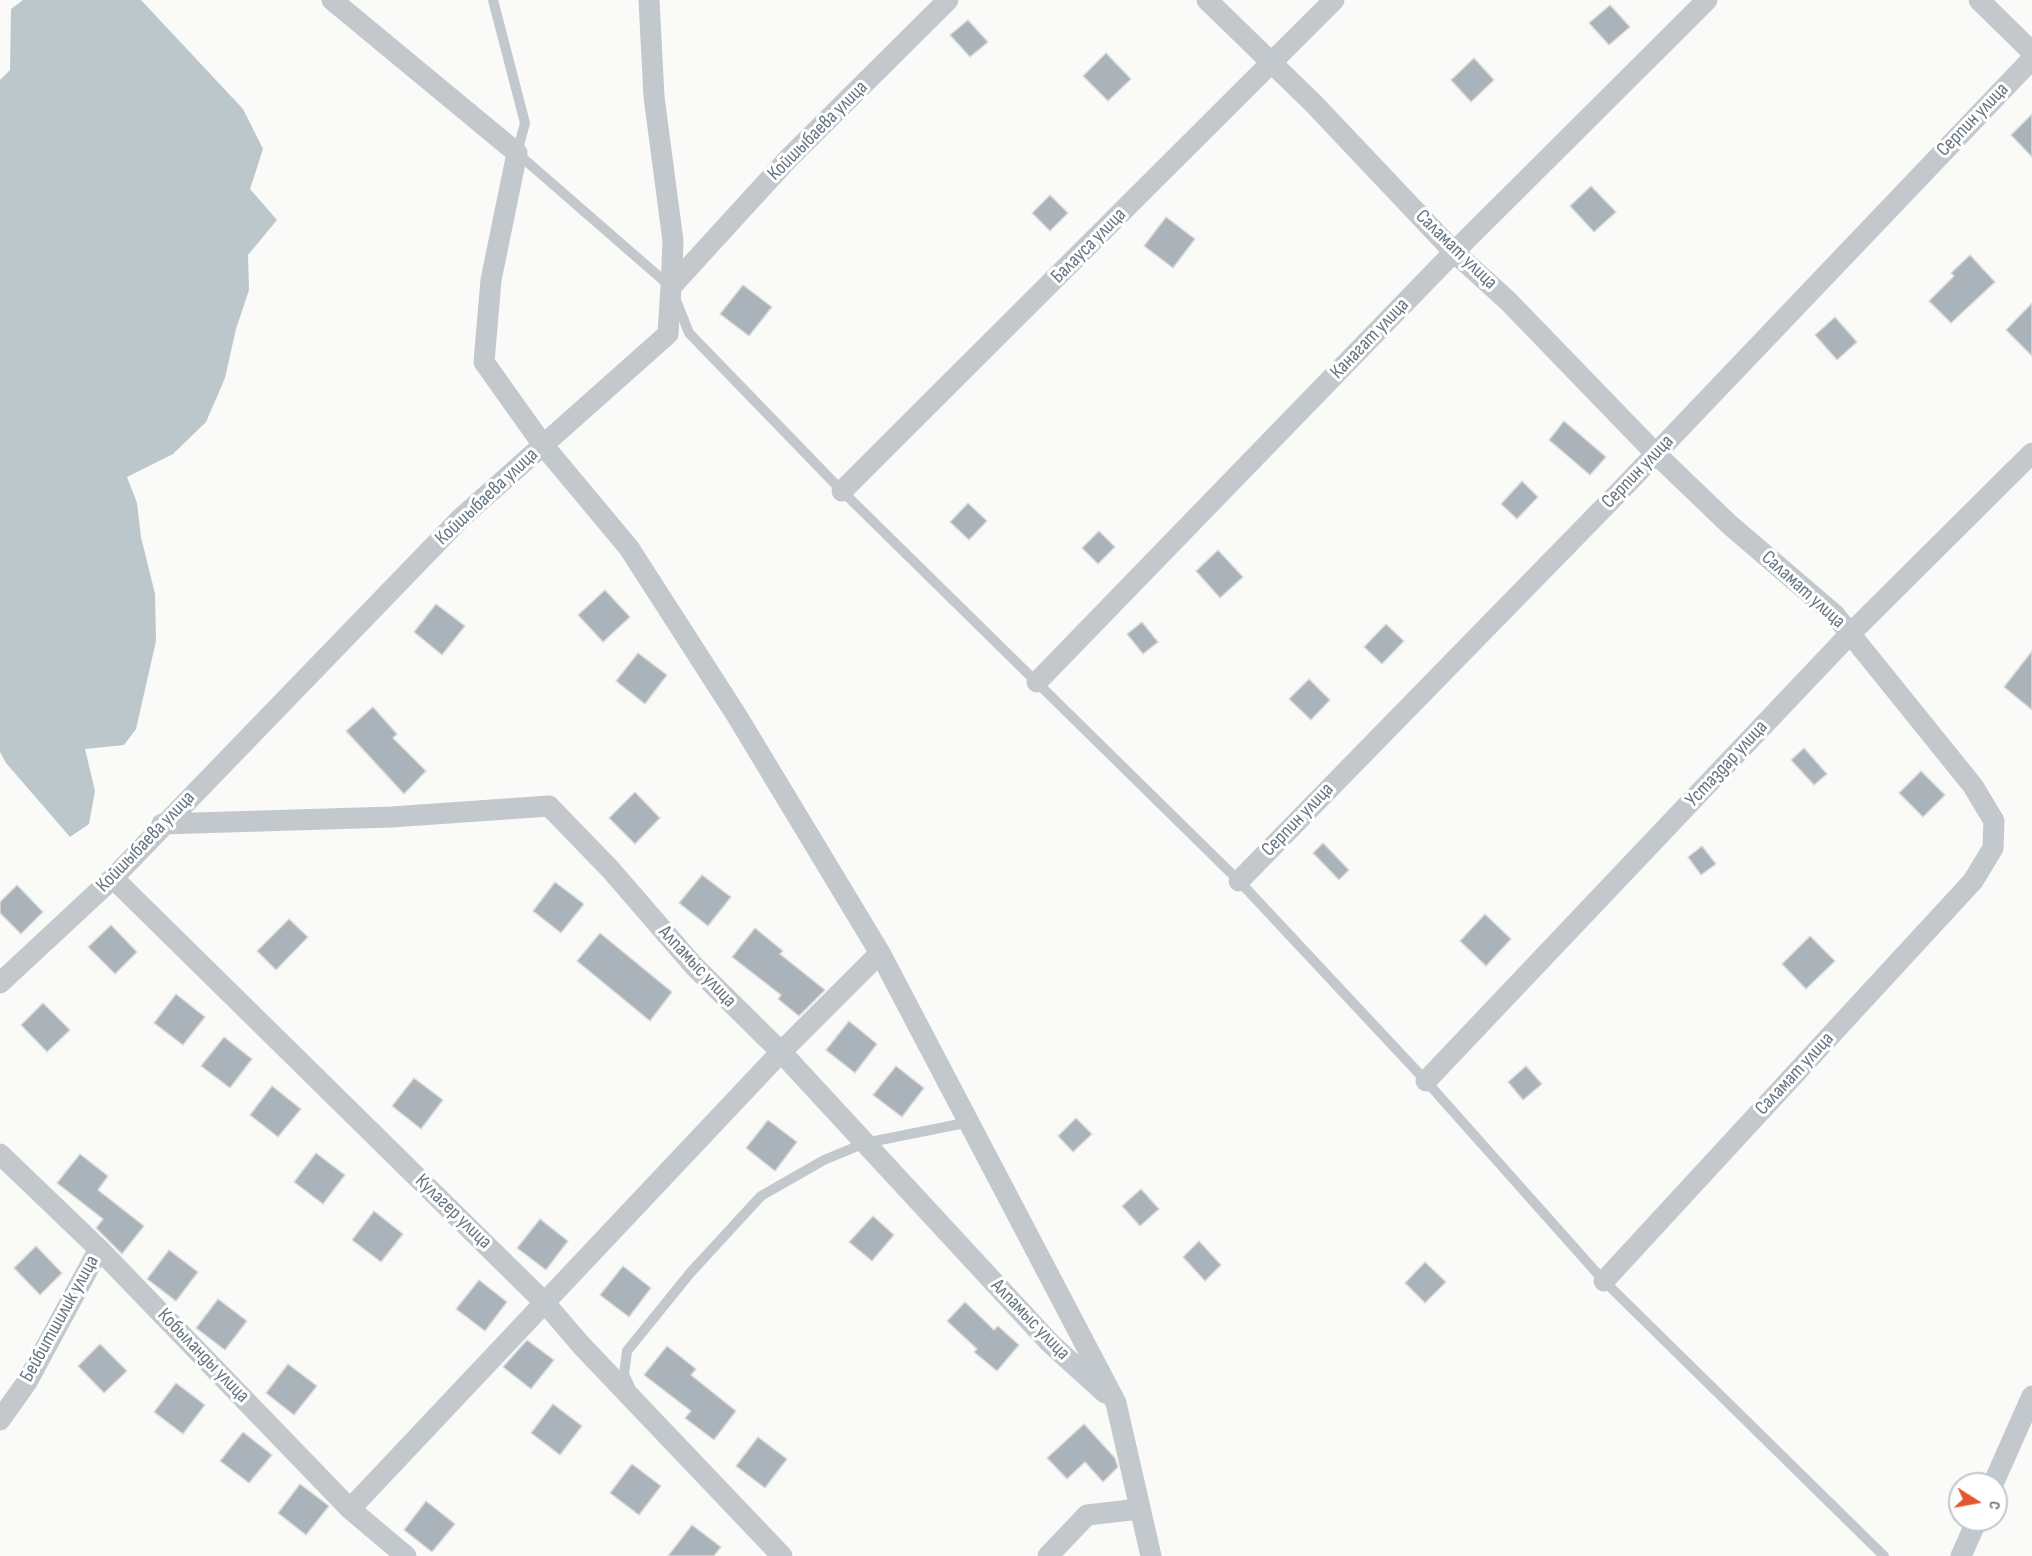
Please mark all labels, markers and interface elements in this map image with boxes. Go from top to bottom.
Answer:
street label: Койшыбаева улица [763,76,873,186]
street label: Серпин улица [1932,78,2014,162]
street label: Балауса улица [1046,203,1132,289]
street label: Саламат улица [1410,205,1502,295]
street label: Канагат улица [1326,294,1414,384]
street label: Серпин улица [1597,430,1679,514]
street label: Койшыбаева улица [431,443,543,551]
street label: Саламат улица [1756,546,1850,634]
street label: Устаздар улица [1681,716,1773,812]
street label: Серпин улица [1257,778,1339,862]
street label: Койшыбаева улица [92,786,200,898]
street label: Алпамыс улица [653,921,741,1013]
street label: Саламат улица [1751,1028,1839,1120]
street label: Кулагер улица [410,1170,496,1254]
street label: Бейбитшилик улица [15,1252,105,1386]
street label: Алпамыс улица [985,1274,1075,1366]
street label: Кобыланды улица [152,1304,254,1408]
north arrow [1948,1472,2008,1532]
text: С [1984,1499,2004,1511]

